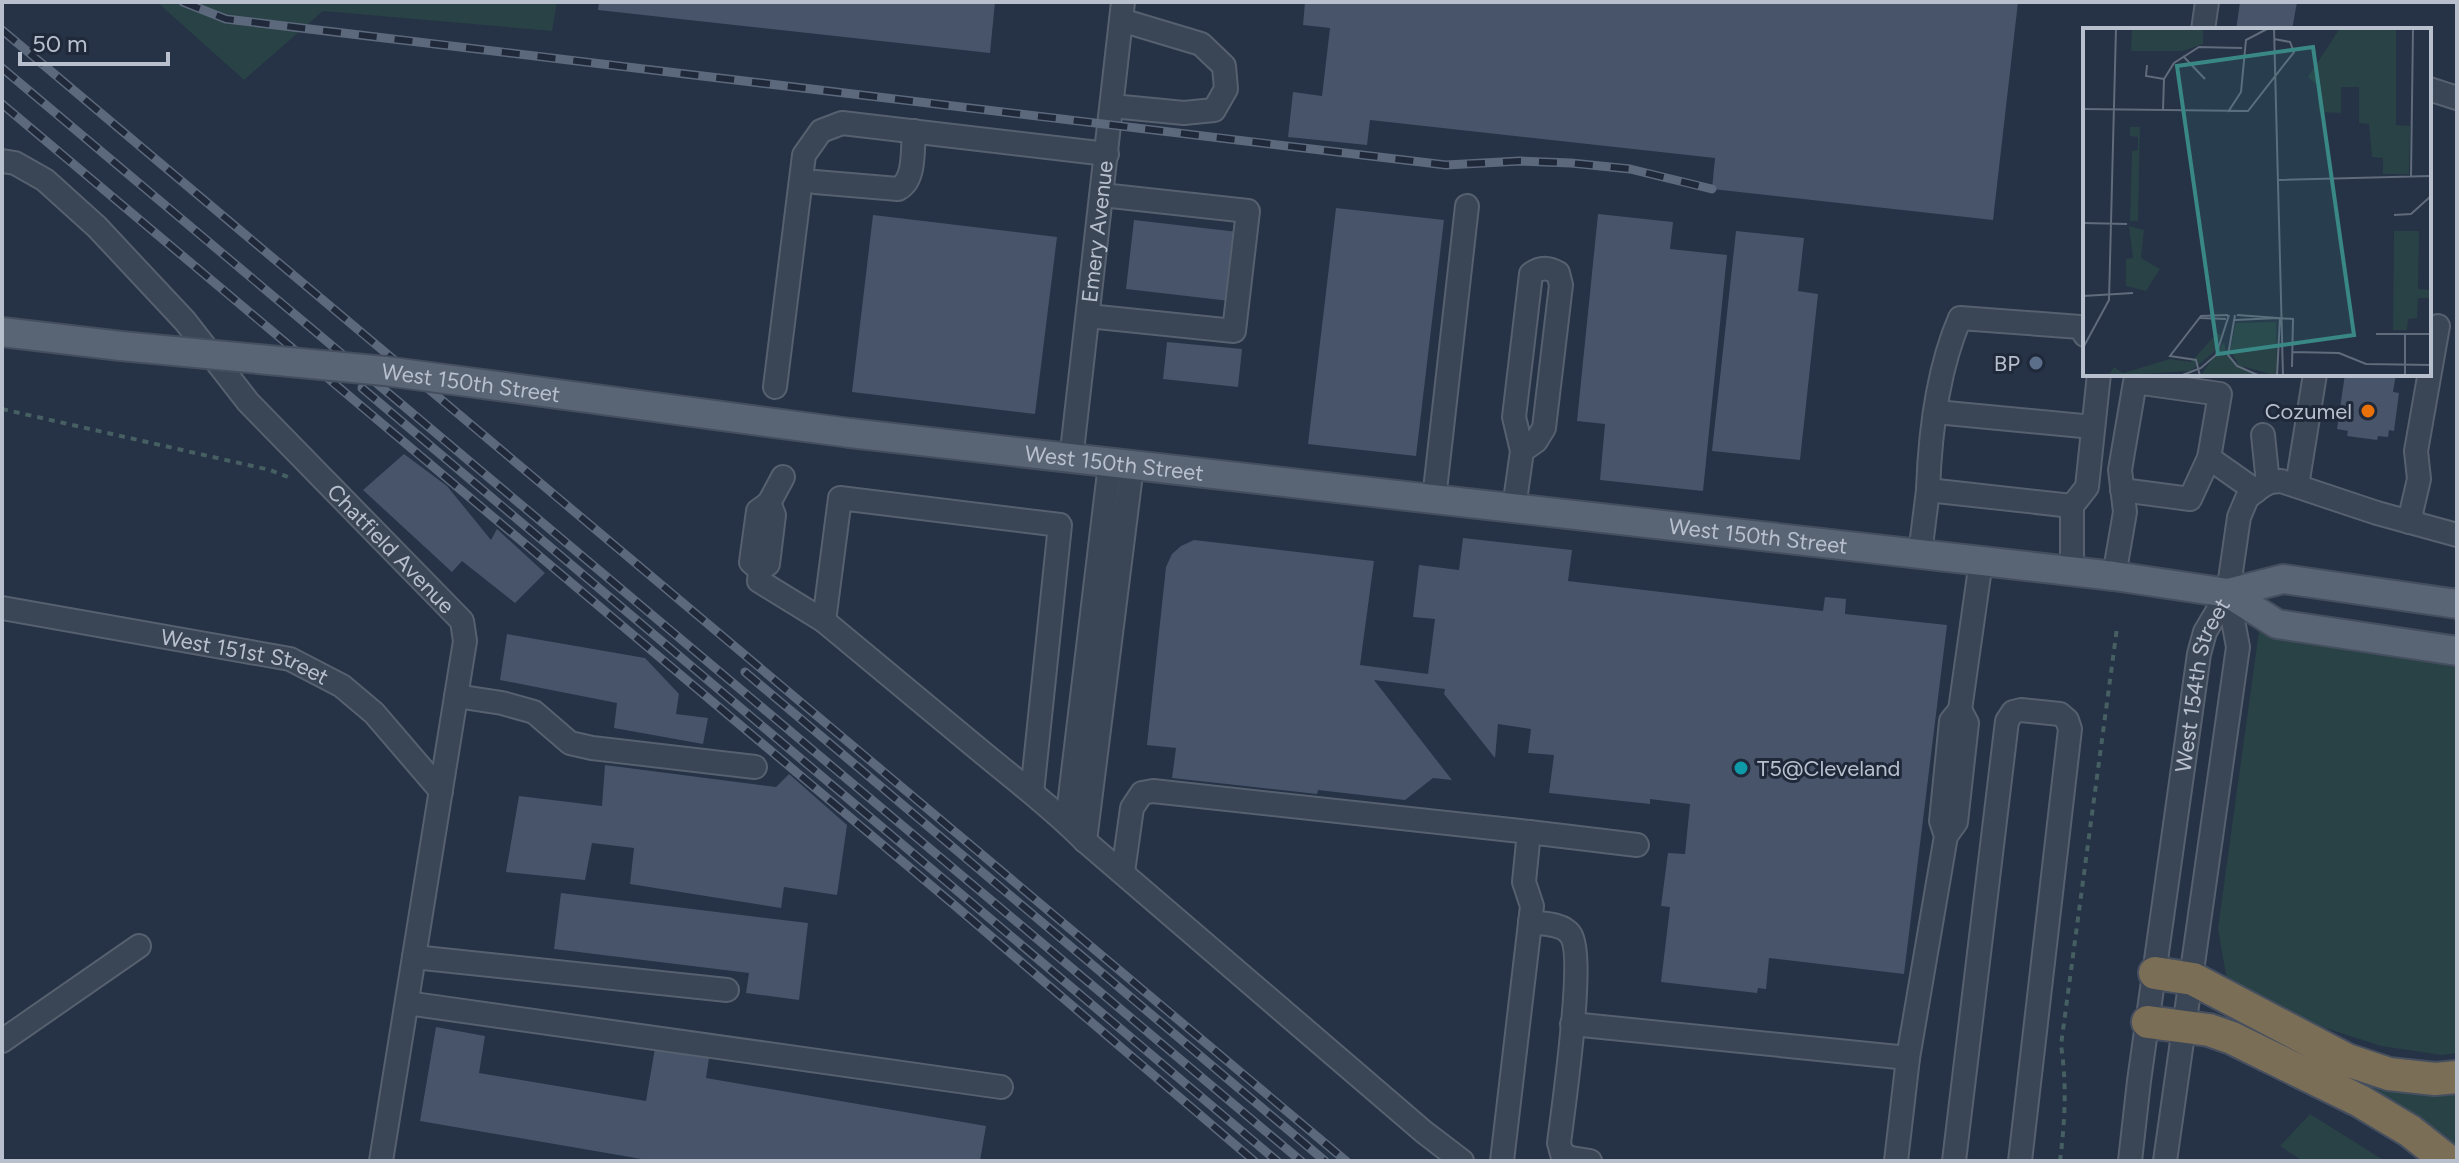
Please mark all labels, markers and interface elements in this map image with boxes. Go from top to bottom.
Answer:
scale bar [20,16,168,66]
inset map [2083,28,2431,376]
text: 50 m [32,29,88,58]
street label: Emery Avenue [1076,159,1119,304]
place label: BP [1994,350,2020,377]
marker: BP [2027,354,2045,372]
street label: West 150th Street [380,358,562,408]
place label: Cozumel [2265,398,2352,425]
marker: Cozumel [2359,402,2377,420]
street label: West 150th Street [1023,440,1205,487]
street label: Chatfield Avenue [322,478,460,619]
street label: West 150th Street [1667,513,1849,560]
street label: West 154th Street [2170,593,2236,774]
street label: West 151st Street [159,623,333,691]
place label: T5@Cleveland [1757,755,1900,782]
marker: T5@Cleveland [1732,759,1750,777]

